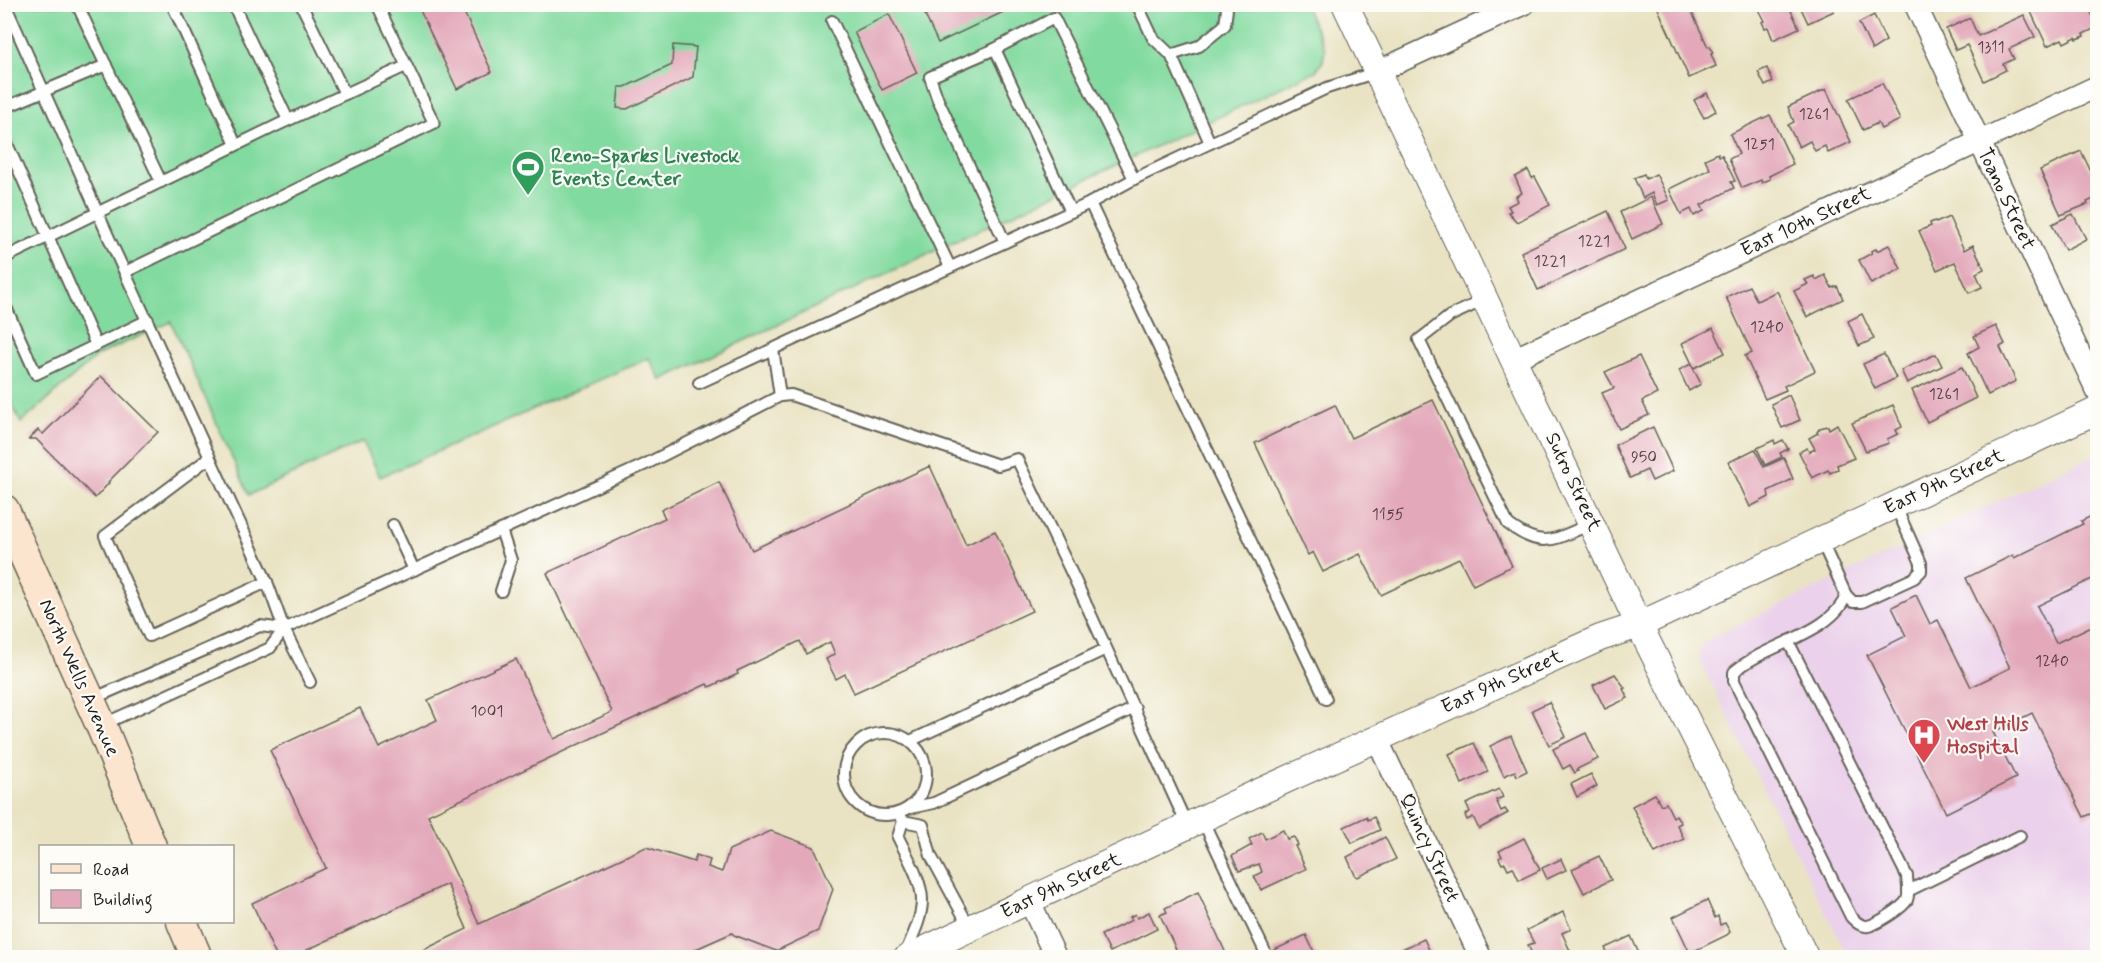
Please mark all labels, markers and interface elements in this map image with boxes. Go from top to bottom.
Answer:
house number: 1311 [1977,37,2005,58]
house number: 1261 [1799,104,1829,125]
house number: 1251 [1743,134,1775,155]
place label: Reno-Sparks Livestock Events Center [551,143,740,193]
street label: Toano Street [1971,144,2041,254]
sports icon: Reno-Sparks Livestock Events Center [510,149,546,196]
street label: East 10th Street [1737,180,1876,264]
house number: 1221 [1578,231,1610,252]
house number: 1221 [1534,251,1566,272]
house number: 1240 [1750,317,1784,338]
house number: 1261 [1929,384,1959,405]
street label: Sutro Street [1538,428,1608,536]
street label: East 9th Street [1879,442,2009,522]
house number: 950 [1631,447,1657,468]
house number: 1155 [1372,504,1404,525]
street label: North Wells Avenue [32,595,126,761]
street label: East 9th Street [1437,643,1567,721]
house number: 1240 [2035,651,2069,672]
house number: 1001 [470,701,504,722]
place label: West Hills Hospital [1946,711,2029,761]
hospital icon: West Hills Hospital [1906,717,1942,764]
street label: Quincy Street [1392,789,1466,907]
legend [39,845,234,923]
street label: East 9th Street [996,846,1126,926]
text: Road [93,858,129,882]
text: Building [93,888,153,914]

